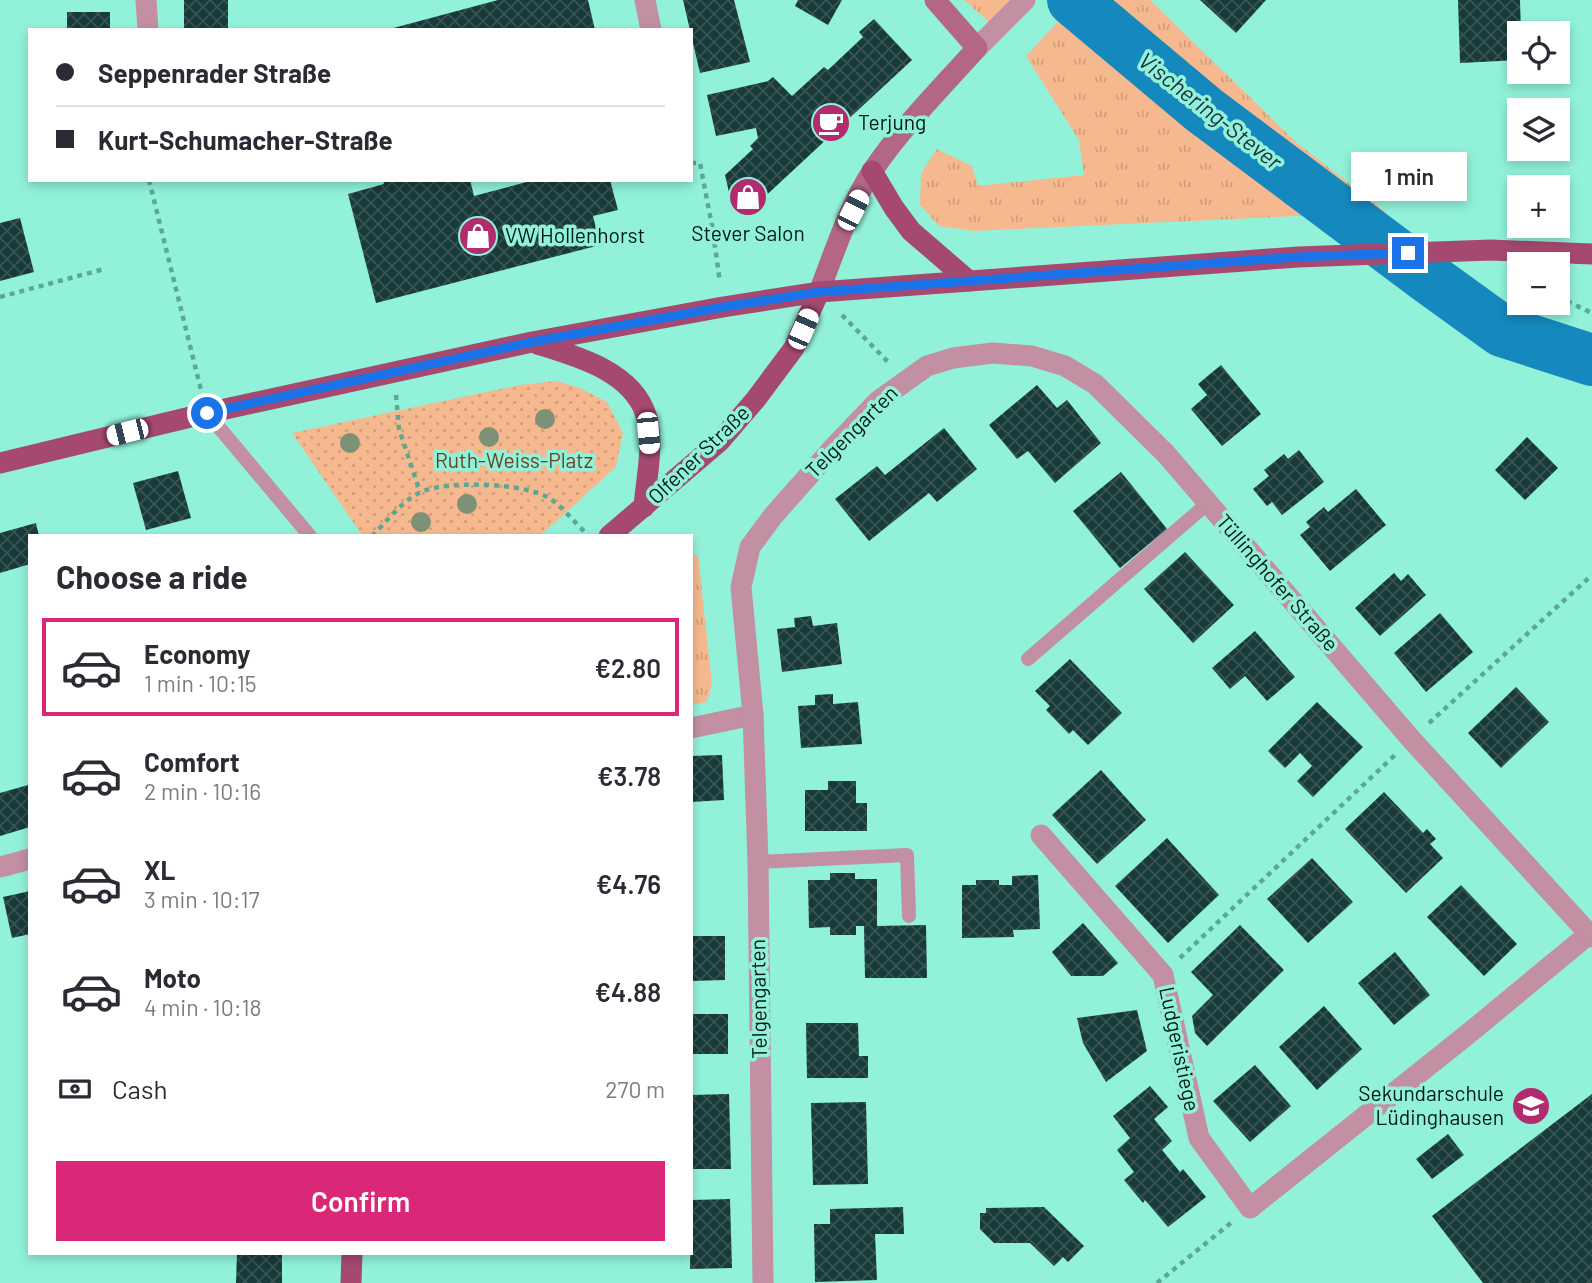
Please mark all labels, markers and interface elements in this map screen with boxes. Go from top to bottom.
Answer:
map controls [1507,21,1570,315]
button: locate [1507,21,1570,84]
water label: Vischering-Stever [1133,46,1289,175]
text: Seppenrader Straße [98,57,331,88]
button: layers [1507,98,1570,161]
cafe icon: Terjung [810,102,852,144]
place label: Terjung [858,109,926,134]
text: Kurt-Schumacher-Straße [98,124,393,155]
callout: 1 min [1350,152,1466,201]
text: 1 min [1384,162,1434,190]
button: + [1507,175,1570,238]
shop icon: Stever Salon [727,176,769,218]
car [835,187,872,233]
shop icon: VW Hollenhorst [457,215,499,257]
place label: Stever Salon [691,220,805,245]
place label: VW Hollenhorst [505,222,645,247]
route end [1392,237,1424,269]
button: − [1507,252,1570,315]
car [785,306,822,352]
street label: Telgengarten [800,380,902,482]
route start [191,397,223,429]
street label: Olfener Straße [642,399,754,508]
car [636,411,661,455]
car [105,417,150,447]
park label: Ruth-Weiss-Platz [435,447,593,472]
street label: Tüllinghofer Straße [1212,508,1344,656]
text: Choose a ride [56,557,248,595]
icon: car [60,636,123,699]
text: Economy [144,638,250,669]
text: €2.80 [594,652,661,683]
text: 1 min · 10:15 [144,669,257,697]
icon: car [60,744,123,807]
text: Comfort [144,746,240,777]
text: €3.78 [597,760,661,791]
text: 2 min · 10:16 [144,777,261,805]
icon: car [60,852,123,915]
text: XL [144,854,175,885]
text: €4.76 [596,868,661,899]
text: 3 min · 10:17 [144,885,260,913]
street label: Telgengarten [744,939,771,1059]
icon: car [60,960,123,1023]
text: Moto [144,962,201,993]
text: €4.88 [594,976,661,1007]
street label: Ludgeristiege [1155,984,1206,1113]
text: 4 min · 10:18 [144,993,261,1021]
icon: cash [56,1070,94,1108]
text: Cash [112,1073,167,1104]
text: 270 m [605,1075,665,1103]
place label: Sekundarschule Lüdinghausen [1358,1080,1504,1129]
school or university icon: Sekundarschule Lüdinghausen [1510,1085,1552,1127]
button: Confirm [56,1161,665,1241]

